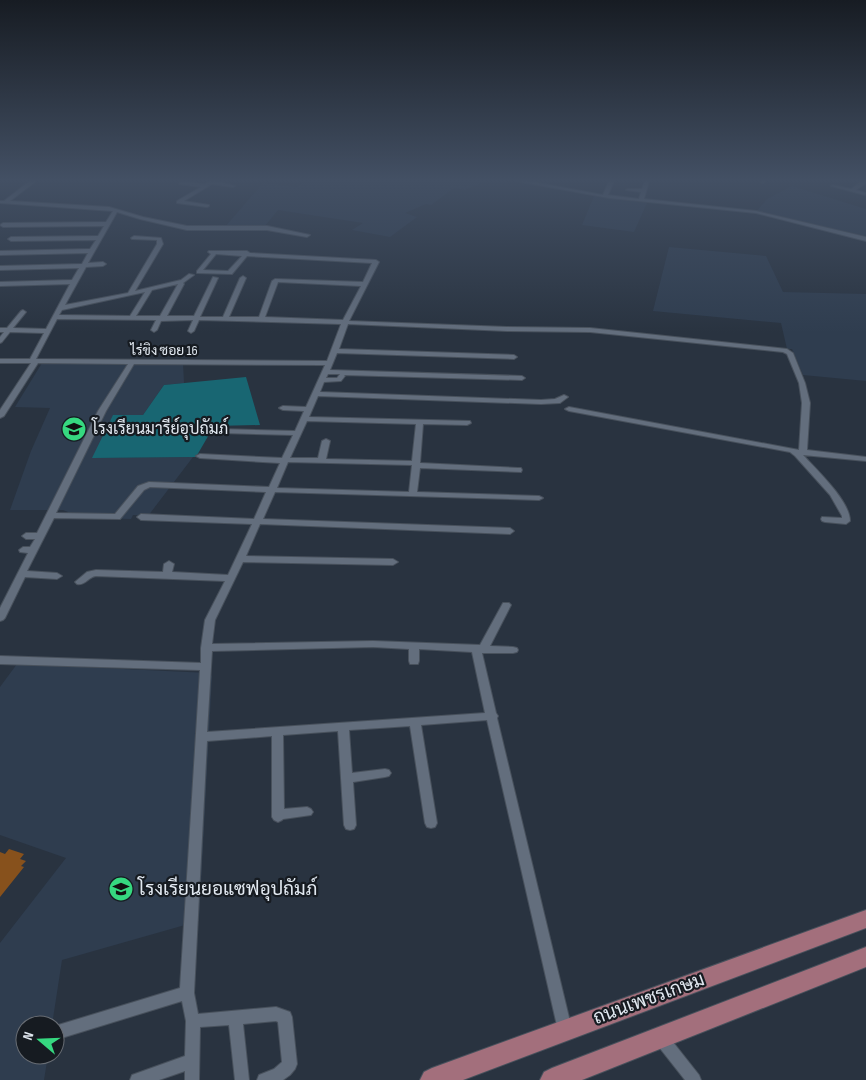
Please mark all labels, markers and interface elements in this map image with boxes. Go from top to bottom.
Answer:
street label: ไร่ขิง ซอย 16 [129,342,198,359]
school or university icon: โรงเรียนมารีย์อุปถัมภ์ [61,416,87,442]
place label: โรงเรียนมารีย์อุปถัมภ์ [91,416,228,440]
school or university icon: โรงเรียนยอแซฟอุปถัมภ์ [108,876,134,902]
place label: โรงเรียนยอแซฟอุปถัมภ์ [137,876,318,901]
street label: ถนนเพชรเกษม [590,968,708,1030]
north arrow [15,1015,65,1065]
text: N [19,1030,37,1042]

